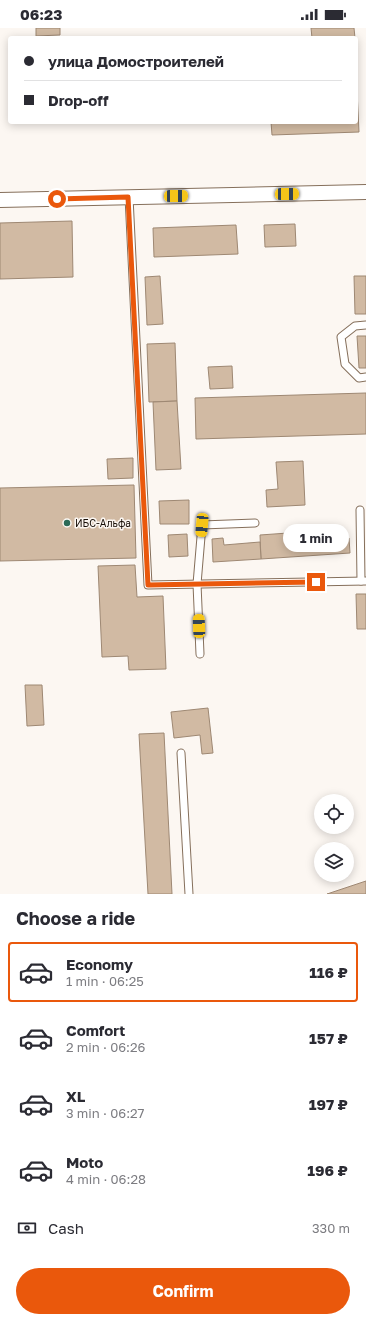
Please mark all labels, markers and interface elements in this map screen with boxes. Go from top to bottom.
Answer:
text: 06:23 [20,5,62,23]
text: улица Домостроителей [48,52,224,70]
text: Drop-off [48,91,108,109]
car [275,188,299,200]
route start [48,190,66,208]
car [164,190,188,202]
car [195,513,209,537]
place label: ИБС-Альфа [75,517,131,529]
marker: ИБС-Альфа [62,518,72,528]
callout: 1 min [283,524,349,552]
text: 1 min [300,530,332,546]
route end [307,573,325,591]
car [193,614,205,638]
map controls [314,794,354,882]
button: locate [314,794,354,834]
button: layers [314,842,354,882]
text: Choose a ride [16,907,135,929]
icon: car [18,954,54,990]
text: Economy [66,955,133,973]
text: 116 ₽ [309,963,348,981]
text: 1 min · 06:25 [66,973,144,989]
icon: car [18,1020,54,1056]
text: Comfort [66,1021,125,1039]
text: 157 ₽ [309,1029,348,1047]
text: 2 min · 06:26 [66,1039,145,1055]
icon: car [18,1086,54,1122]
text: XL [66,1087,85,1105]
text: 197 ₽ [309,1095,348,1113]
text: 3 min · 06:27 [66,1105,145,1121]
icon: car [18,1152,54,1188]
text: Moto [66,1153,103,1171]
text: 196 ₽ [307,1161,348,1179]
text: 4 min · 06:28 [66,1171,146,1187]
icon: cash [16,1217,38,1239]
text: Cash [48,1219,84,1237]
text: 330 m [312,1220,350,1236]
button: Confirm [16,1268,350,1314]

